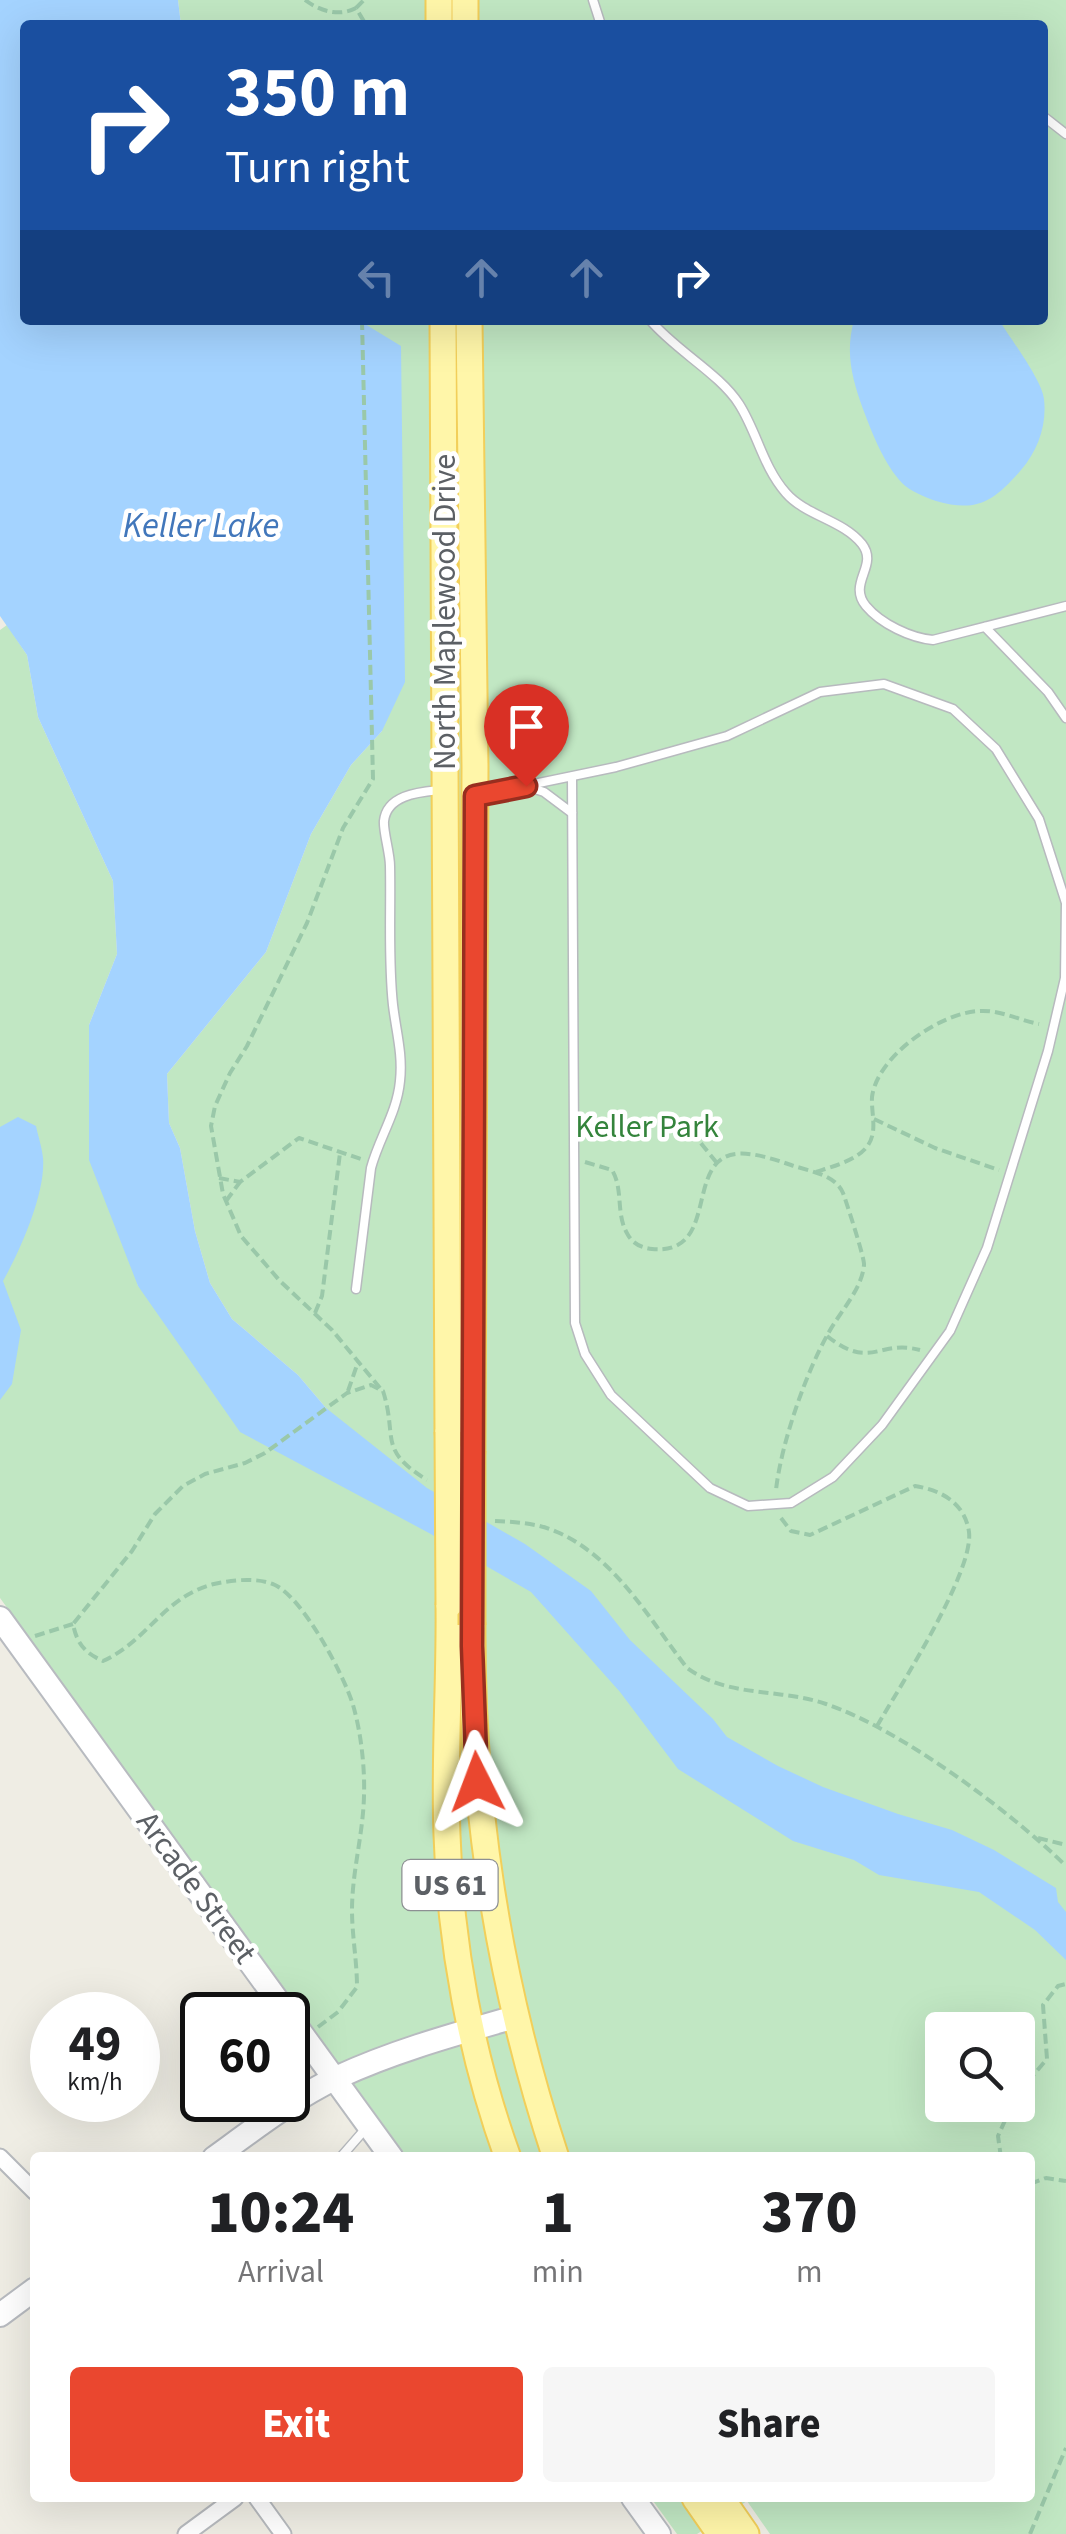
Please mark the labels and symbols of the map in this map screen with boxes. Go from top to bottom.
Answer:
street label: North Maplewood Drive [422,454,468,770]
water label: Keller Lake [123,501,279,551]
pin [484,684,569,787]
park label: Keller Park [575,1104,719,1150]
position arrow [425,1730,529,1834]
street label: Arcade Street [125,1802,267,1974]
road number: US 61 [402,1860,498,1910]
speed limit sign: 60 [180,1992,310,2122]

